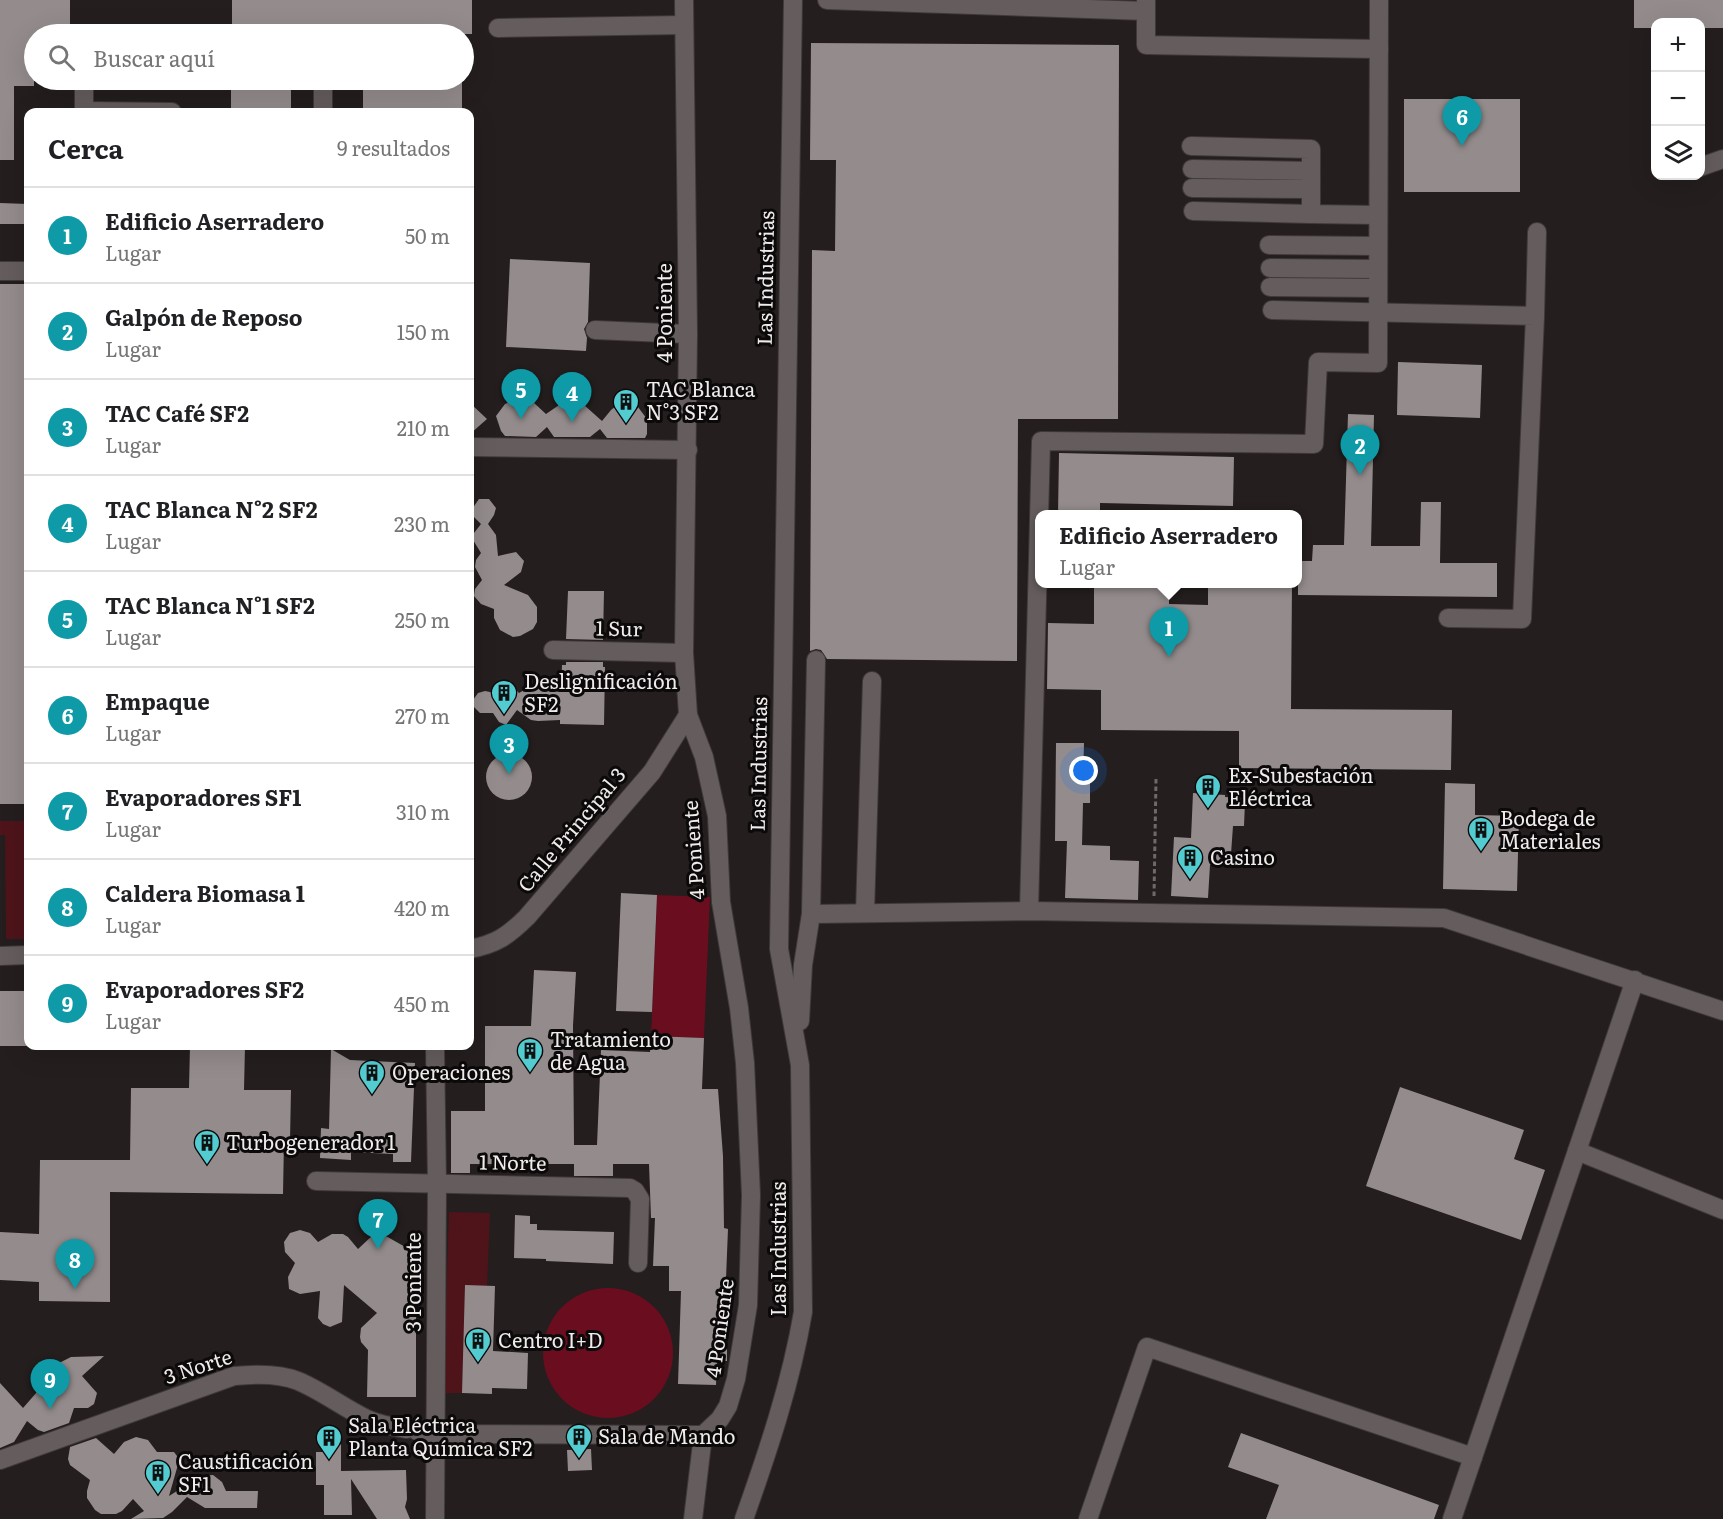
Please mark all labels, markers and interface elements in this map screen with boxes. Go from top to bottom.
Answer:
map controls [1651,18,1705,180]
button: + [1651,18,1705,72]
search box [24,24,474,90]
icon: search [45,41,78,74]
text: Buscar aquí [93,41,215,74]
button: − [1651,72,1705,126]
pin: 6 [1442,96,1482,146]
button: layers [1651,126,1705,180]
text: Cerca [48,128,124,167]
text: 9 resultados [337,132,450,162]
text: Edificio Aserradero [105,204,324,237]
street label: Las Industrias [748,210,780,345]
text: 1 [63,220,72,250]
text: 50 m [405,220,450,250]
text: Lugar [105,237,161,267]
street label: 4 Poniente [648,263,678,363]
text: Galpón de Reposo [105,300,302,333]
text: 2 [62,316,73,346]
text: 150 m [397,316,450,346]
text: Lugar [105,333,161,363]
pin: 5 [502,370,540,419]
pin: 4 [552,372,592,422]
place label: TAC Blanca N°3 SF2 [646,373,756,426]
building icon: TAC Blanca N°3 SF2 [611,387,641,425]
text: TAC Café SF2 [105,396,249,429]
text: 3 [62,412,73,442]
text: 210 m [397,412,450,442]
pin: 2 [1340,426,1380,475]
text: Lugar [105,429,161,459]
text: TAC Blanca N°2 SF2 [105,492,318,525]
text: 4 [61,508,74,538]
text: 230 m [394,508,450,538]
popup [1035,510,1302,588]
text: Edificio Aserradero [1059,518,1278,551]
text: Lugar [105,525,161,555]
text: Lugar [1059,551,1115,581]
text: TAC Blanca N°1 SF2 [105,588,315,621]
text: 5 [62,604,73,634]
text: 250 m [395,604,450,634]
pin: 1 [1150,608,1188,657]
street label: 1 Sur [596,612,643,642]
text: Lugar [105,621,161,651]
place label: Deslignificación SF2 [524,665,678,718]
building icon: Deslignificación SF2 [489,678,519,716]
text: Empaque [105,684,210,717]
street label: Las Industrias [741,696,773,831]
text: 6 [62,700,73,730]
text: 270 m [395,700,450,730]
text: Lugar [105,717,161,747]
pin: 3 [490,724,528,774]
your location [1069,756,1098,785]
place label: Ex-Subestación Eléctrica [1228,759,1374,812]
street label: Calle Principal 3 [509,760,632,898]
building icon: Ex-Subestación Eléctrica [1193,772,1223,810]
text: Evaporadores SF1 [105,780,301,813]
text: 7 [62,796,73,826]
text: 310 m [396,796,450,826]
street label: 4 Poniente [674,799,710,901]
place label: Bodega de Materiales [1500,802,1601,855]
text: Lugar [105,813,161,843]
building icon: Bodega de Materiales [1466,815,1496,853]
place label: Casino [1210,841,1275,871]
building icon: Casino [1175,843,1205,881]
text: Caldera Biomasa 1 [105,876,305,909]
text: 8 [62,892,73,922]
text: 420 m [394,892,450,922]
text: Lugar [105,909,161,939]
text: Evaporadores SF2 [105,972,304,1005]
text: 9 [62,988,73,1018]
text: 450 m [394,988,450,1018]
text: Lugar [105,1005,161,1035]
place label: Tratamiento de Agua [550,1023,671,1076]
building icon: Tratamiento de Agua [515,1036,545,1074]
place label: Operaciones [392,1056,510,1086]
building icon: Operaciones [357,1058,387,1096]
place label: Turbogenerador 1 [226,1126,395,1156]
building icon: Turbogenerador 1 [192,1128,222,1166]
street label: 1 Norte [479,1145,547,1177]
street label: Las Industrias [762,1182,792,1316]
pin: 7 [358,1200,398,1249]
street label: 3 Poniente [397,1232,427,1332]
pin: 8 [56,1240,94,1289]
street label: 4 Poniente [696,1276,740,1379]
place label: Centro I+D [498,1324,603,1354]
building icon: Centro I+D [463,1326,493,1364]
street label: 3 Norte [160,1340,235,1390]
pin: 9 [31,1360,70,1409]
place label: Sala Eléctrica Planta Química SF2 [348,1409,532,1462]
place label: Sala de Mando [598,1420,736,1450]
building icon: Sala de Mando [564,1422,594,1460]
building icon: Sala Eléctrica Planta Química SF2 [314,1423,344,1461]
place label: Caustificación SF1 [178,1445,313,1498]
building icon: Caustificación SF1 [143,1458,173,1496]

